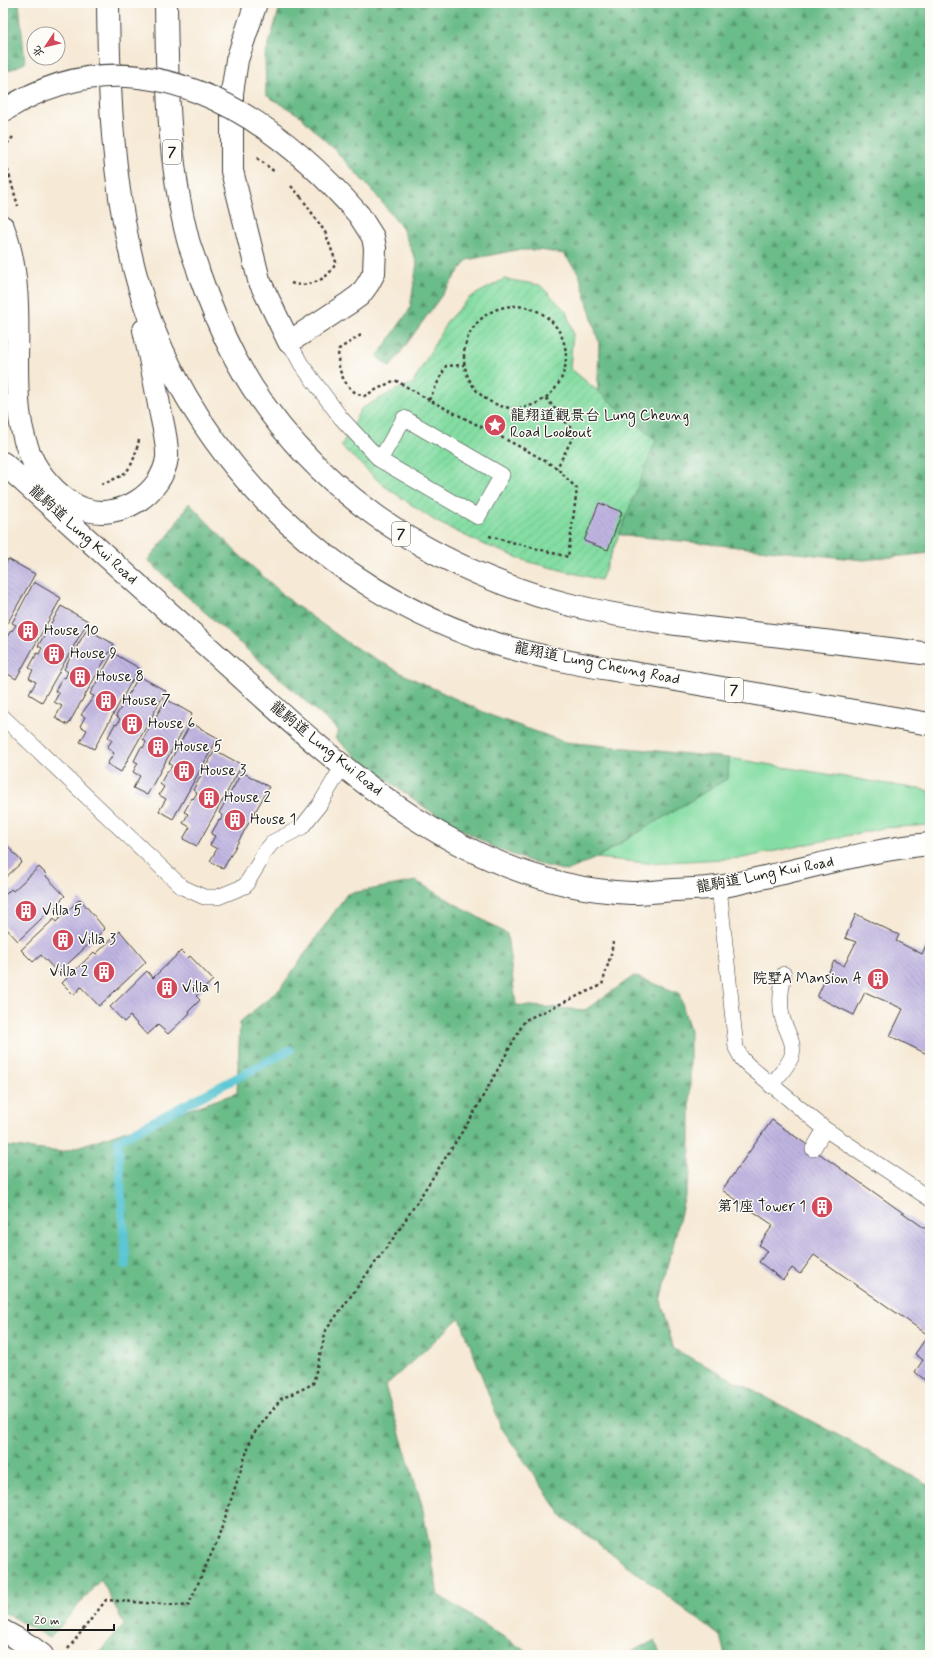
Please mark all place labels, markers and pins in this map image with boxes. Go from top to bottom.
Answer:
place label: 龍翔道觀景台 Lung Cheung Road Lookout [510,406,689,443]
place icon: 龍翔道觀景台 Lung Cheung Road Lookout [482,412,508,438]
building icon: House 10 [15,618,41,644]
place label: House 10 [44,621,99,641]
building icon: House 9 [41,641,67,667]
place label: House 9 [70,644,117,664]
building icon: House 8 [67,664,93,690]
place label: House 8 [96,667,144,687]
building icon: House 7 [93,688,119,714]
place label: House 7 [122,691,171,711]
building icon: House 6 [119,711,145,737]
place label: House 6 [148,714,196,734]
building icon: House 5 [145,734,171,760]
place label: House 5 [174,737,223,757]
building icon: House 3 [171,758,197,784]
place label: House 3 [200,761,247,781]
building icon: House 2 [196,785,222,811]
place label: House 2 [224,788,271,808]
building icon: House 1 [222,807,248,833]
place label: House 1 [250,810,296,830]
building icon: Villa 5 [13,898,39,924]
place label: Villa 5 [42,901,82,921]
building icon: Villa 3 [50,927,76,953]
place label: Villa 3 [78,930,116,950]
building icon: Villa 2 [91,959,117,985]
place label: Villa 2 [49,962,88,982]
building icon: 院墅A Mansion A [865,966,891,992]
place label: 院墅A Mansion A [752,969,862,989]
building icon: Villa 1 [154,975,180,1001]
place label: Villa 1 [182,978,220,998]
building icon: 第1座 Tower 1 [809,1194,835,1220]
place label: 第1座 Tower 1 [717,1197,806,1217]

